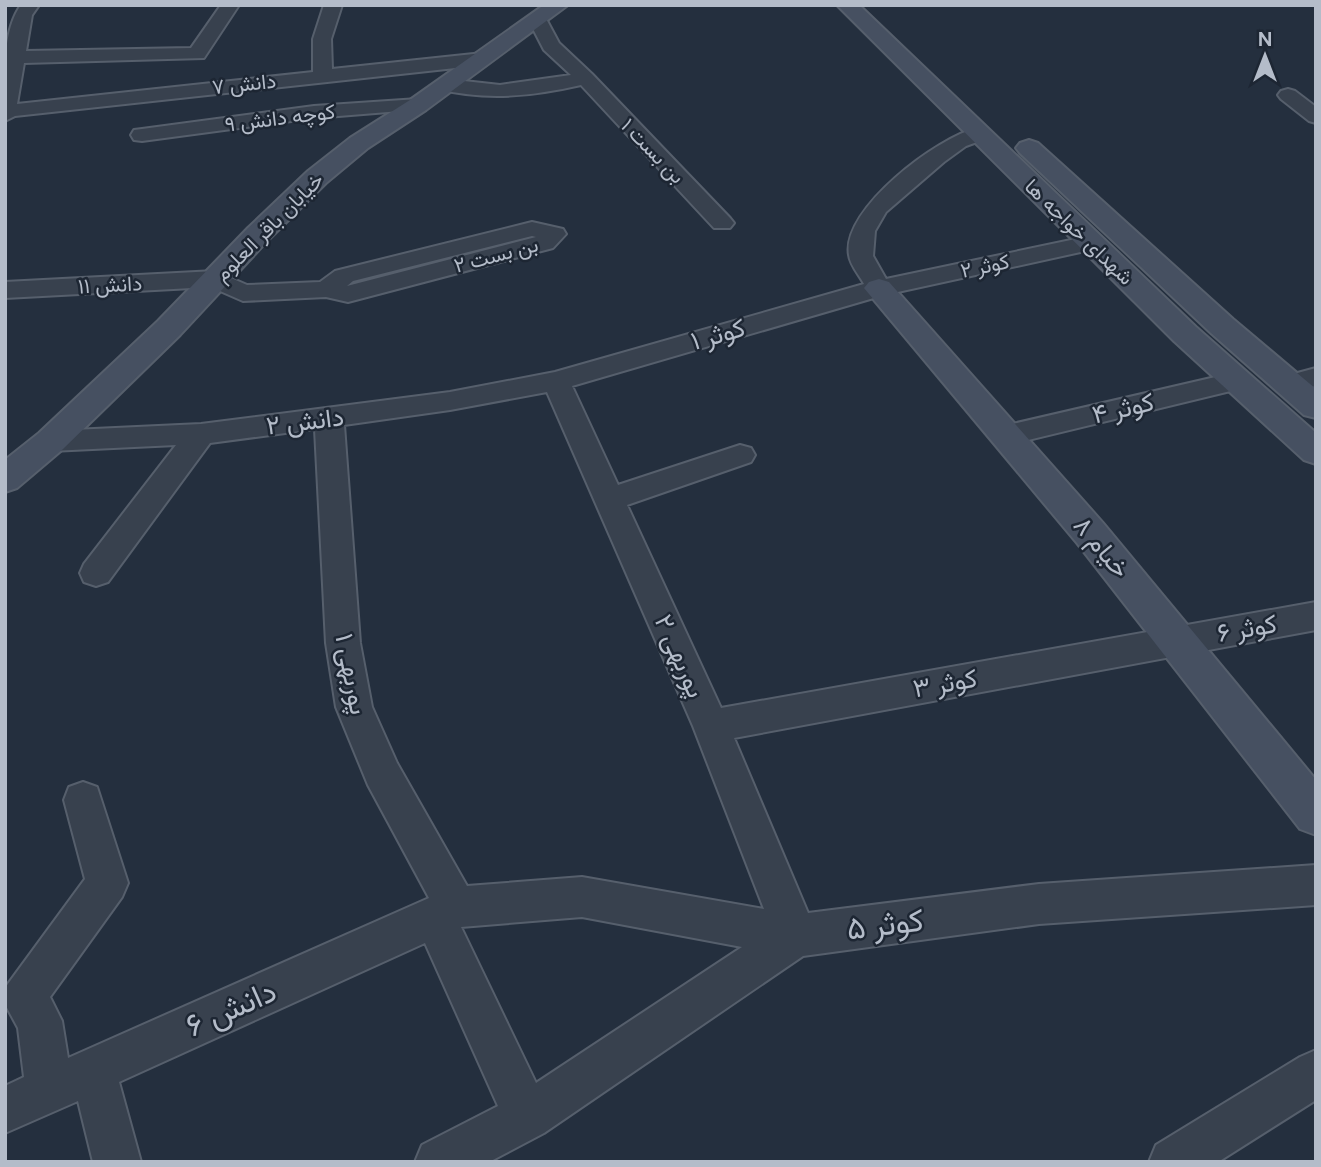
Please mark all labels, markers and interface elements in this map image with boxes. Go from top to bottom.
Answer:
north arrow [1230,21,1300,91]
text: N [1258,28,1272,51]
street label: دانش ۷ [211,68,277,99]
street label: کوچه دانش ۹ [223,98,337,139]
street label: بن بست ۱ [616,113,691,189]
street label: خیابان باقر العلوم [209,167,330,288]
street label: شهدای خواجه ها [1019,173,1139,291]
street label: بن بست ۲ [451,231,541,278]
street label: کوثر ۲ [958,248,1012,284]
street label: دانش ۱۱ [77,270,143,299]
street label: کوثر ۱ [687,311,749,357]
street label: کوثر ۴ [1089,385,1157,431]
street label: دانش ۲ [264,400,346,442]
street label: خیام ۸ [1066,510,1137,585]
street label: کوثر ۶ [1215,607,1279,649]
street label: پوربهی ۲ [646,609,712,703]
street label: پوربهی ۱ [327,631,376,718]
street label: کوثر ۳ [910,662,980,704]
street label: کوثر ۵ [844,900,926,949]
street label: دانش ۶ [180,971,282,1045]

